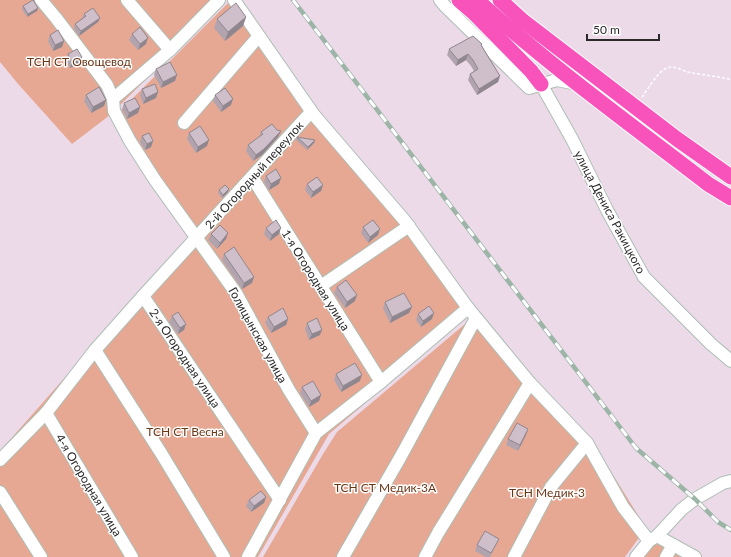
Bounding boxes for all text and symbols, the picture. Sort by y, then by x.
scale bar [587,16,659,42]
text: 50 m [593,22,620,37]
park label: ТСН СТ Овощевод [27,54,132,69]
street label: 2-й Огородный переулок [202,117,307,232]
street label: улица Дениса Ракицкого [571,148,649,276]
street label: 1-я Огородная улица [279,227,353,333]
street label: Голицынская улица [225,284,291,386]
street label: 2-я Огородная улица [146,305,224,411]
park label: ТСН СТ Весна [146,424,224,439]
street label: 4-я Огородная улица [53,431,125,539]
park label: ТСН СТ Медик-3А [334,480,437,495]
park label: ТСН Медик-3 [509,485,585,500]

